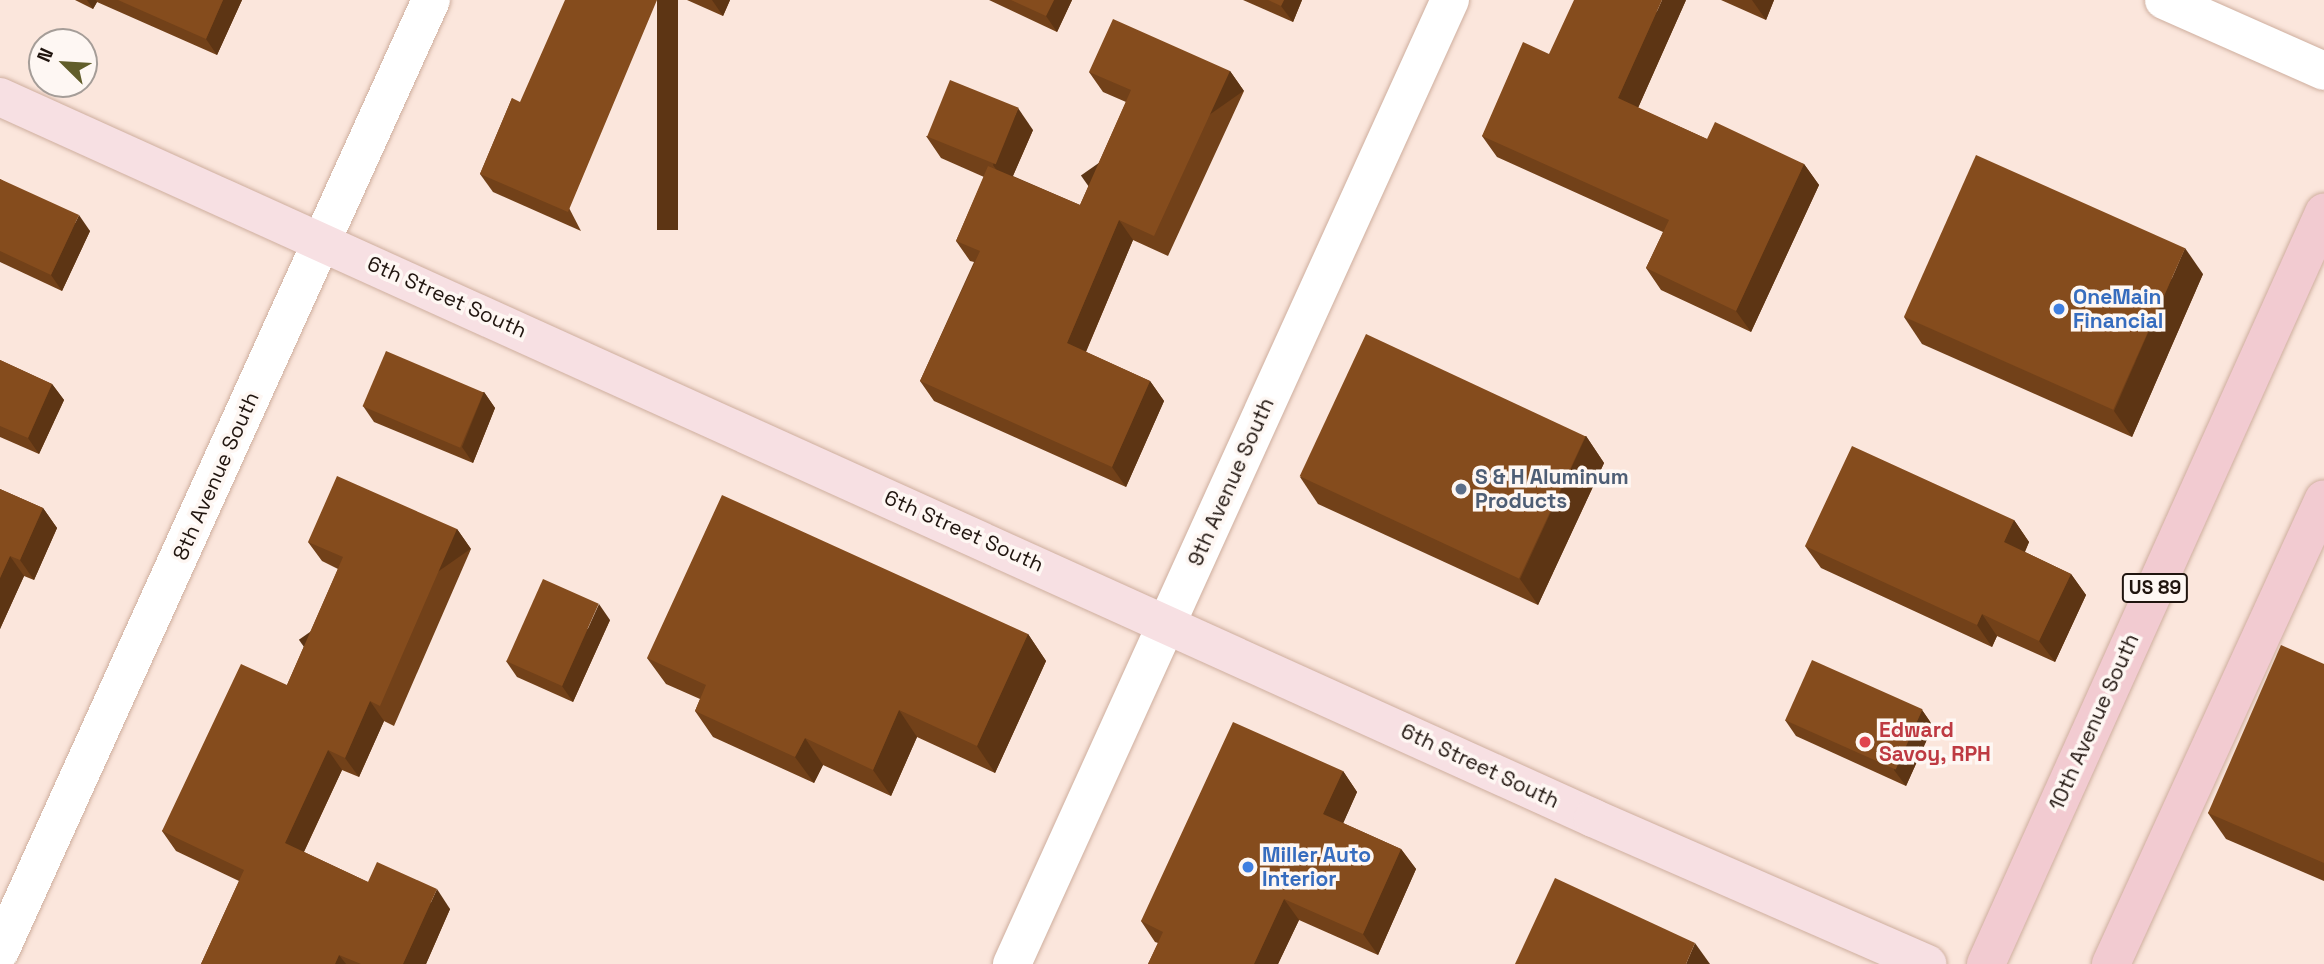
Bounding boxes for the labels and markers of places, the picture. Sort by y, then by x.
place label: OneMain Financial [2073,284,2163,334]
marker: OneMain Financial [2051,301,2067,317]
place label: S & H Aluminum Products [1475,464,1629,514]
marker: S & H Aluminum Products [1453,481,1469,497]
place label: Edward Savoy, RPH [1879,717,1992,767]
marker: Edward Savoy, RPH [1857,734,1873,750]
place label: Miller Auto Interior [1262,842,1371,892]
marker: Miller Auto Interior [1240,859,1256,875]

